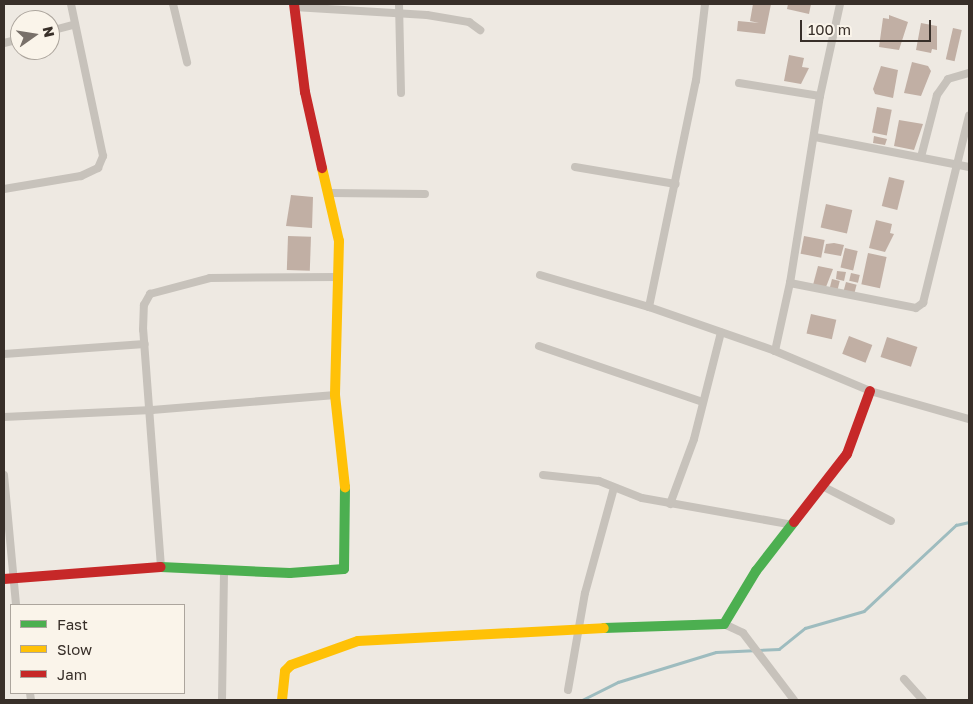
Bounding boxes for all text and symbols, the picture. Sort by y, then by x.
north arrow [10,10,60,60]
scale bar [803,10,934,42]
text: 100 m [808,20,851,38]
text: N [40,25,59,39]
legend [10,604,185,694]
text: Fast [57,615,88,633]
text: Slow [57,640,92,658]
text: Jam [57,665,87,683]

